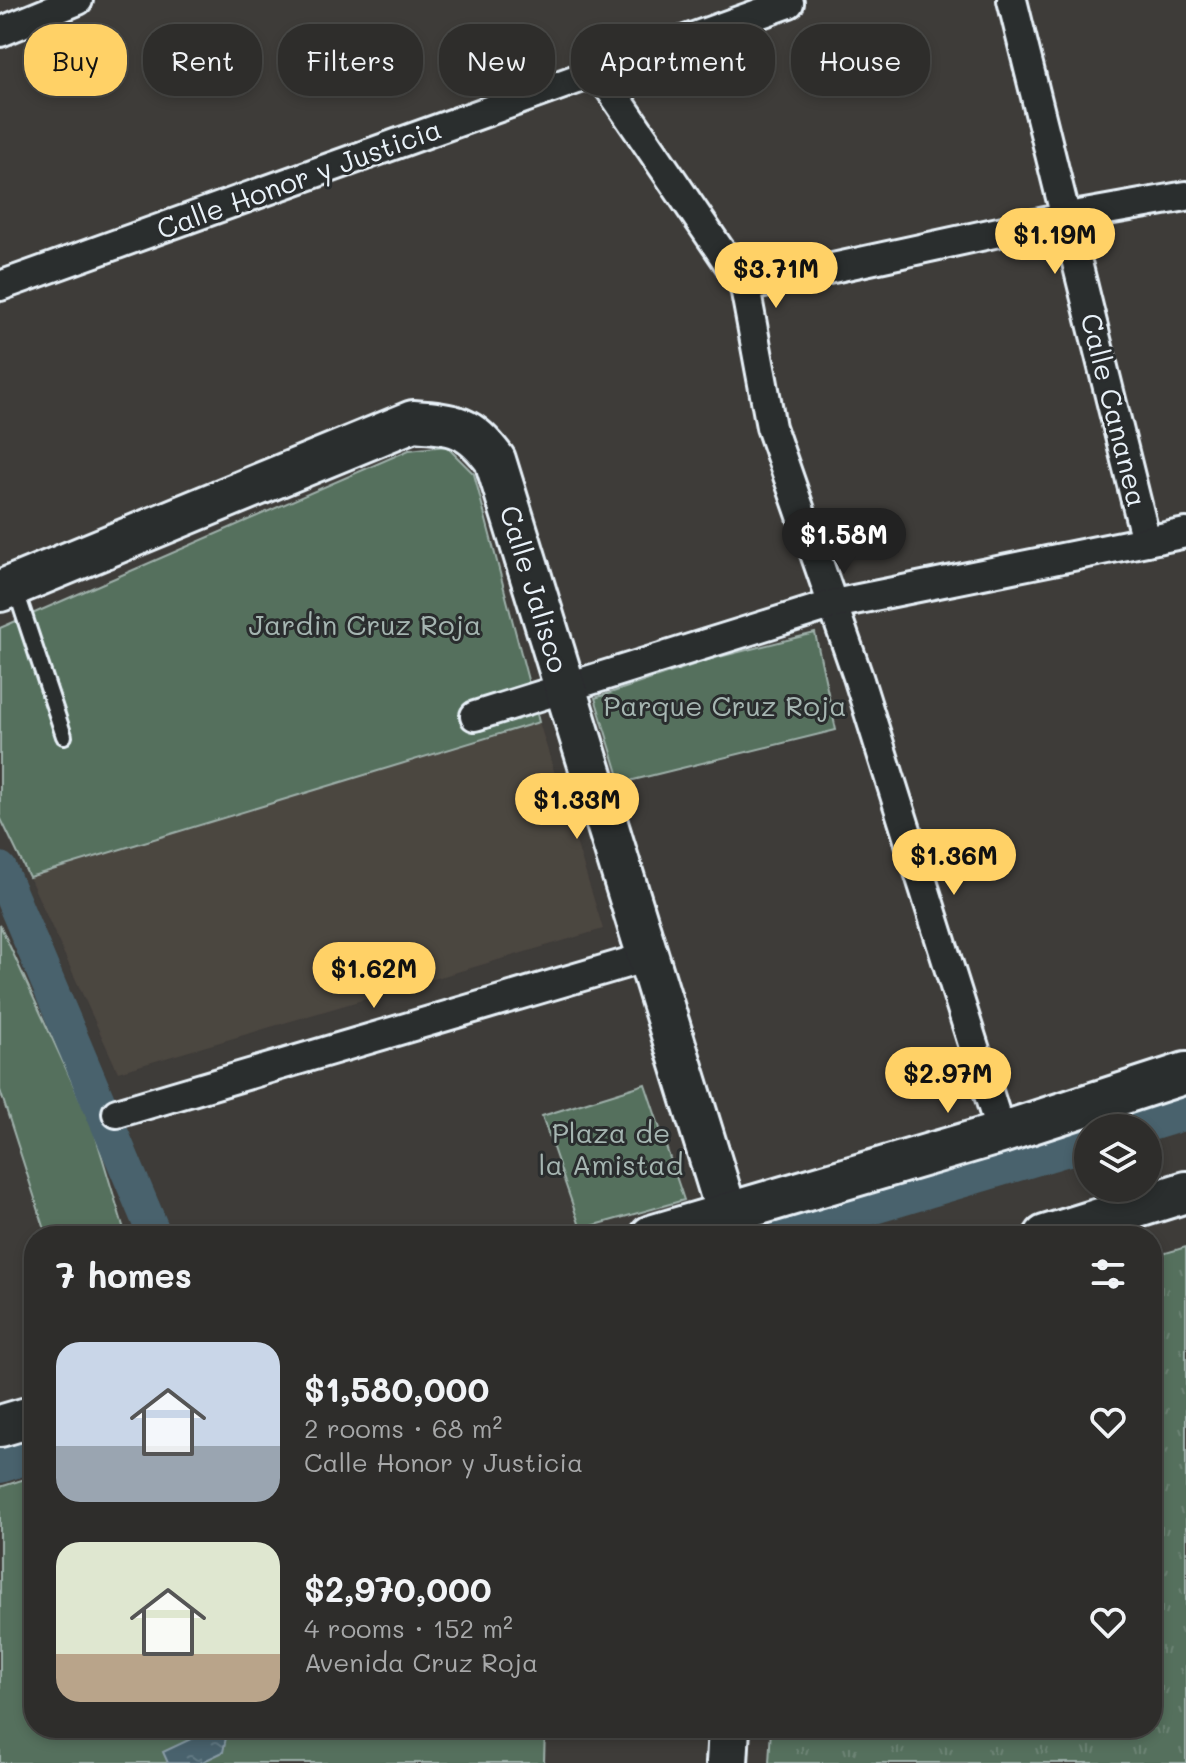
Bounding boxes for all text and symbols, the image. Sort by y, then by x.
chip: Buy [24,24,127,96]
chip: Rent [143,24,262,96]
chip: Filters [278,24,423,96]
chip: New [439,24,555,96]
chip: Apartment [571,24,775,96]
chip: House [791,24,930,96]
street label: Calle Honor y Justicia [151,110,446,246]
pin: $1.19M [990,208,1120,276]
text: $1.19M [1013,217,1097,251]
pin: $3.71M [711,242,841,310]
text: $3.71M [733,251,819,285]
street label: Calle Cananea [1073,309,1156,510]
street label: Calle Jalisco [492,501,577,677]
pin: $1.58M [779,508,909,576]
text: $1.58M [800,517,888,551]
park label: Jardin Cruz Roja [249,606,481,642]
park label: Parque Cruz Roja [603,687,847,723]
pin: $1.33M [512,773,642,841]
text: $1.33M [533,782,621,816]
pin: $1.36M [889,829,1019,897]
text: $1.36M [910,838,998,872]
pin: $1.62M [309,942,439,1010]
text: $1.62M [331,951,417,985]
pin: $2.97M [883,1047,1013,1115]
text: $2.97M [903,1056,993,1090]
park label: Plaza de la Amistad [539,1114,683,1182]
map controls [1074,1114,1162,1202]
button: layers [1074,1114,1162,1202]
text: 7 homes [56,1252,192,1297]
icon: filters [1086,1252,1130,1296]
text: $1,580,000 [304,1366,489,1411]
icon: home [120,1374,216,1470]
icon: heart [1086,1400,1130,1444]
text: 2 rooms · 68 m² [304,1411,502,1445]
text: Calle Honor y Justicia [304,1445,583,1479]
text: $2,970,000 [304,1566,492,1611]
icon: home [120,1574,216,1670]
icon: heart [1086,1600,1130,1644]
text: 4 rooms · 152 m² [304,1611,513,1645]
text: Avenida Cruz Roja [304,1645,538,1679]

